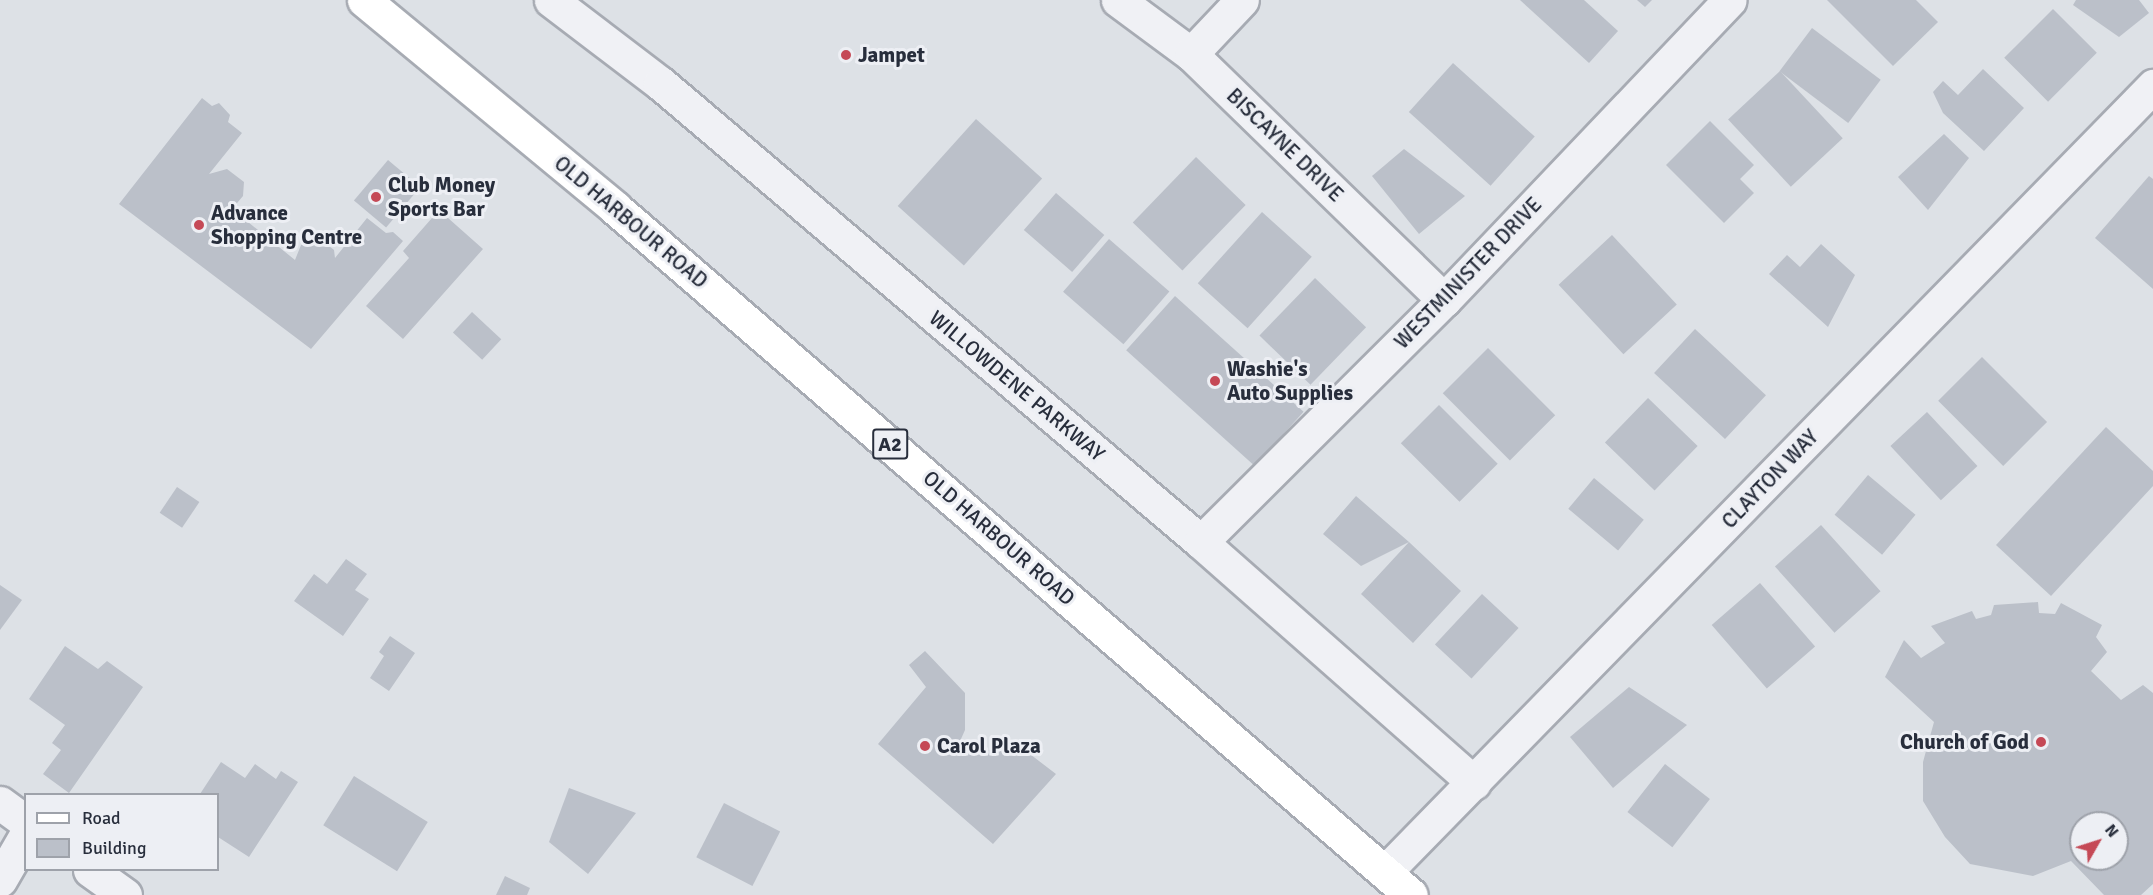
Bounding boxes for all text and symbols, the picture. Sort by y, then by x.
place label: Jampet [858,42,925,68]
marker: Jampet [839,48,853,62]
street label: BISCAYNE DRIVE [1221,83,1349,207]
street label: OLD HARBOUR ROAD [549,151,713,293]
place label: Club Money Sports Bar [388,172,495,222]
marker: Club Money Sports Bar [369,190,383,204]
street label: WESTMINISTER DRIVE [1389,192,1547,354]
place label: Advance Shopping Centre [211,200,362,250]
marker: Advance Shopping Centre [192,218,206,232]
street label: WILLOWDENE PARKWAY [924,305,1110,467]
place label: Washie's Auto Supplies [1227,356,1353,406]
marker: Washie's Auto Supplies [1208,374,1222,388]
street label: CLAYTON WAY [1717,424,1823,534]
road number: A2 [872,427,908,461]
street label: OLD HARBOUR ROAD [918,465,1080,611]
place label: Church of God [1900,729,2029,755]
place label: Carol Plaza [937,733,1041,759]
marker: Church of God [2034,735,2048,749]
marker: Carol Plaza [918,739,932,753]
legend [24,793,219,871]
text: Road [82,807,121,829]
north arrow [2069,811,2129,871]
text: N [2100,820,2123,842]
text: Building [82,837,146,859]

